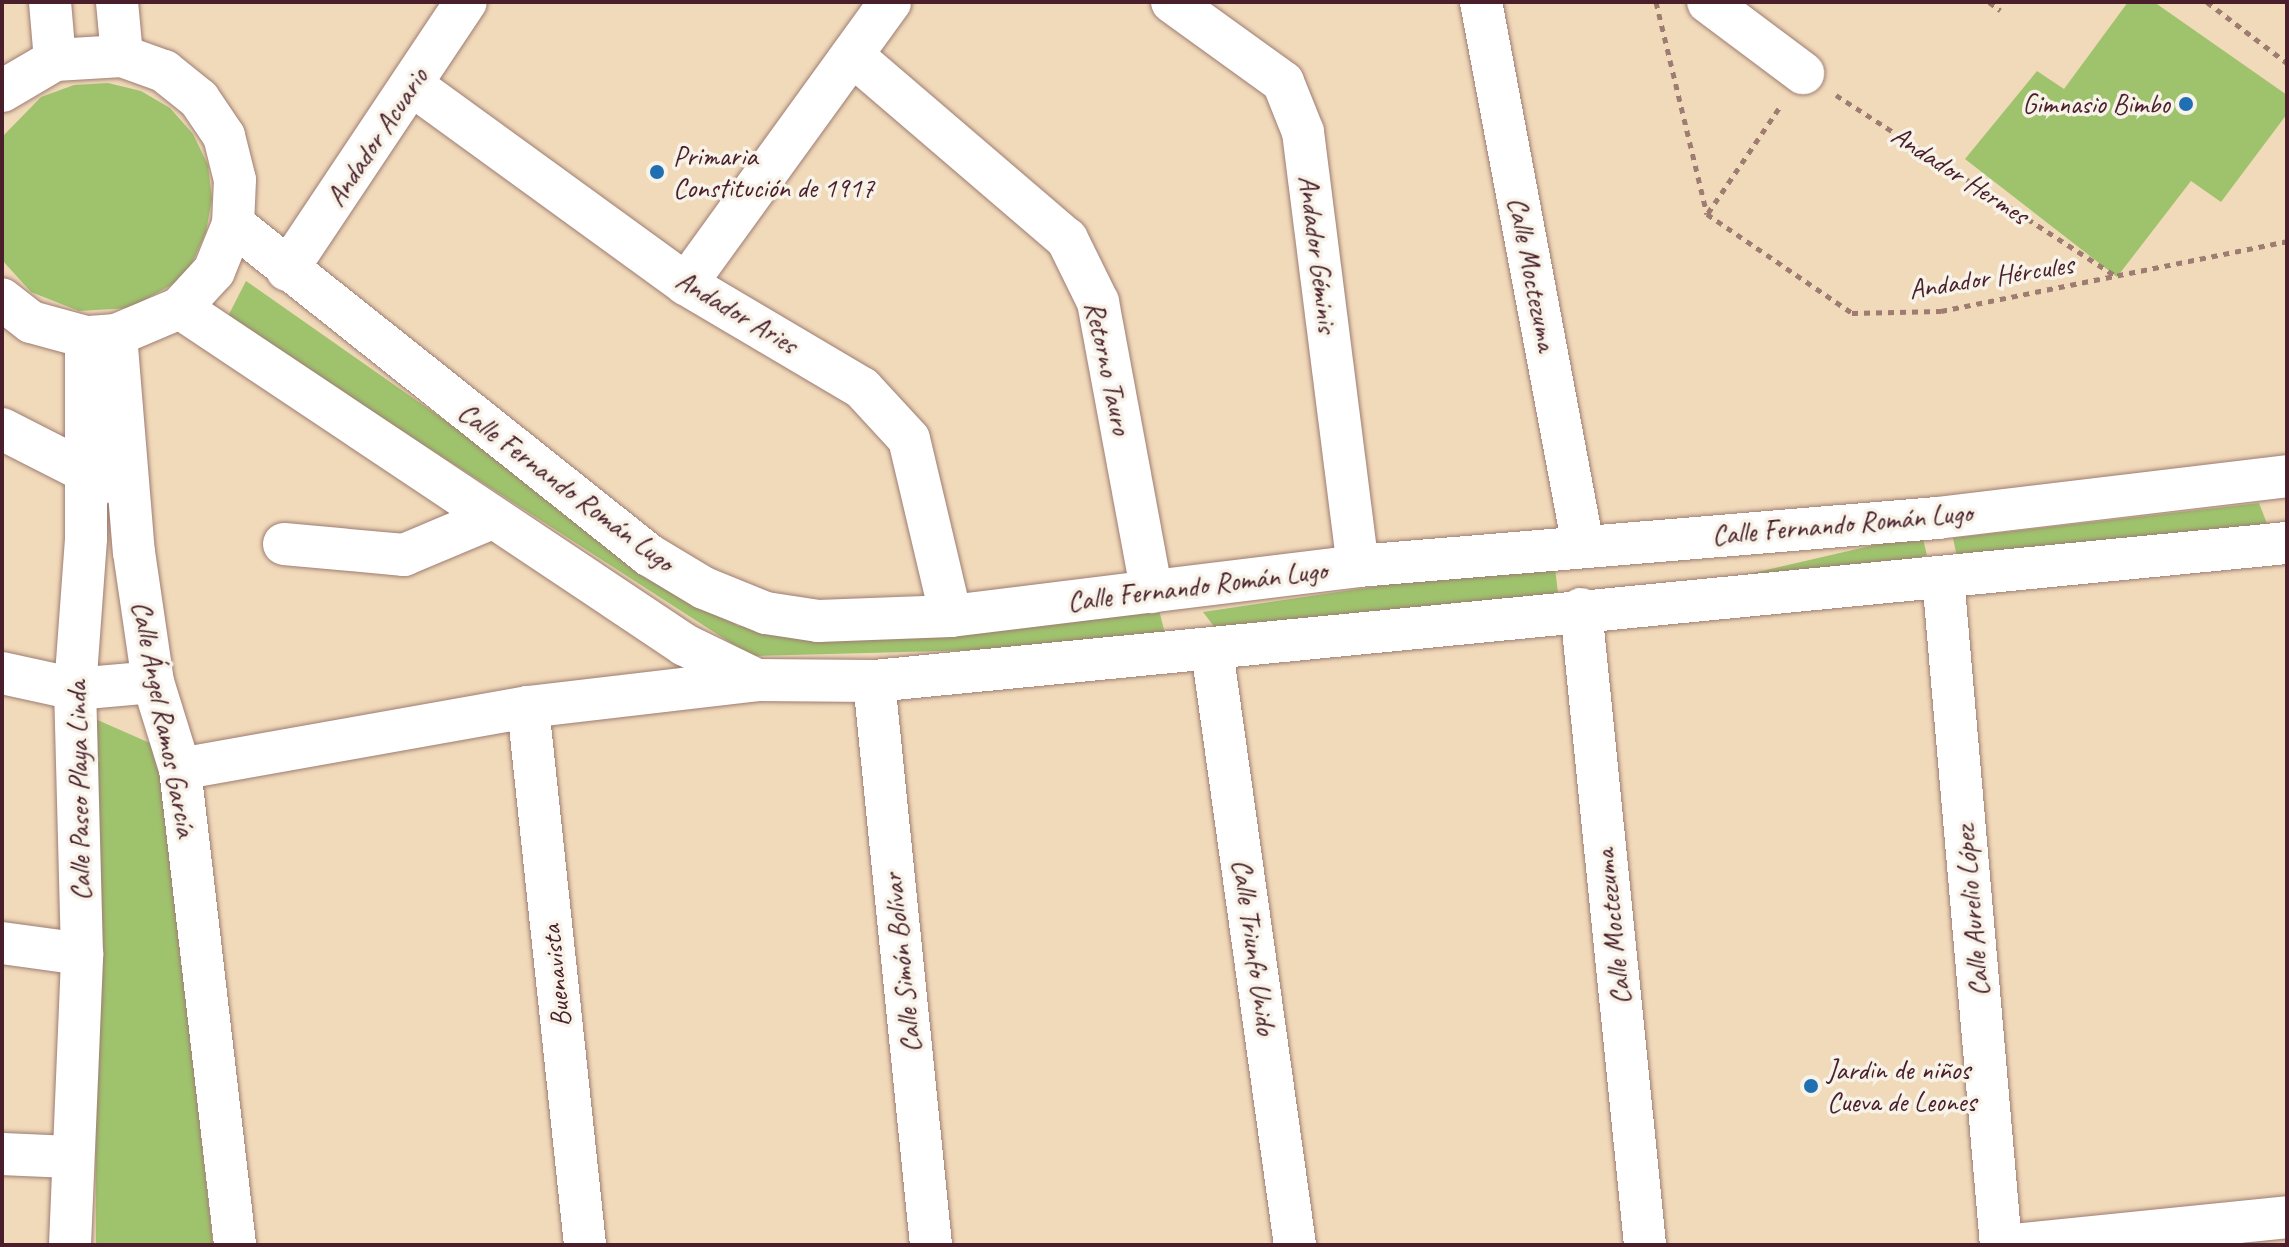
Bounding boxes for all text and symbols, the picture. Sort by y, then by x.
street label: Andador Acuario [319,62,435,212]
place label: Gimnasio Bimbo [2022,87,2170,121]
marker: Gimnasio Bimbo [2177,95,2195,113]
street label: Andador Hermes [1885,118,2035,232]
place label: Primaria Constitución de 1917 [673,139,874,205]
marker: Primaria Constitución de 1917 [648,163,666,181]
street label: Andador Géminis [1292,173,1344,335]
street label: Calle Moctezuma [1501,194,1563,354]
street label: Andador Hércules [1906,247,2076,307]
street label: Andador Aries [670,263,804,361]
street label: Retorno Tauro [1078,298,1138,438]
street label: Calle Fernando Román Lugo [452,396,680,578]
street label: Calle Fernando Román Lugo [1711,496,1973,552]
street label: Calle Fernando Román Lugo [1066,554,1328,618]
street label: Calle Ángel Ramos García [125,598,203,840]
street label: Calle Paseo Playa Linda [60,681,98,901]
street label: Calle Aurelio López [1948,824,1996,998]
street label: Calle Moctezuma [1588,848,1638,1006]
street label: Calle Triunfo Unido [1225,857,1283,1037]
street label: Calle Simón Bolívar [876,871,928,1055]
street label: Buenavista [534,923,578,1029]
place label: Jardin de niños Cueva de Leones [1827,1053,1976,1119]
marker: Jardin de niños Cueva de Leones [1802,1077,1820,1095]

